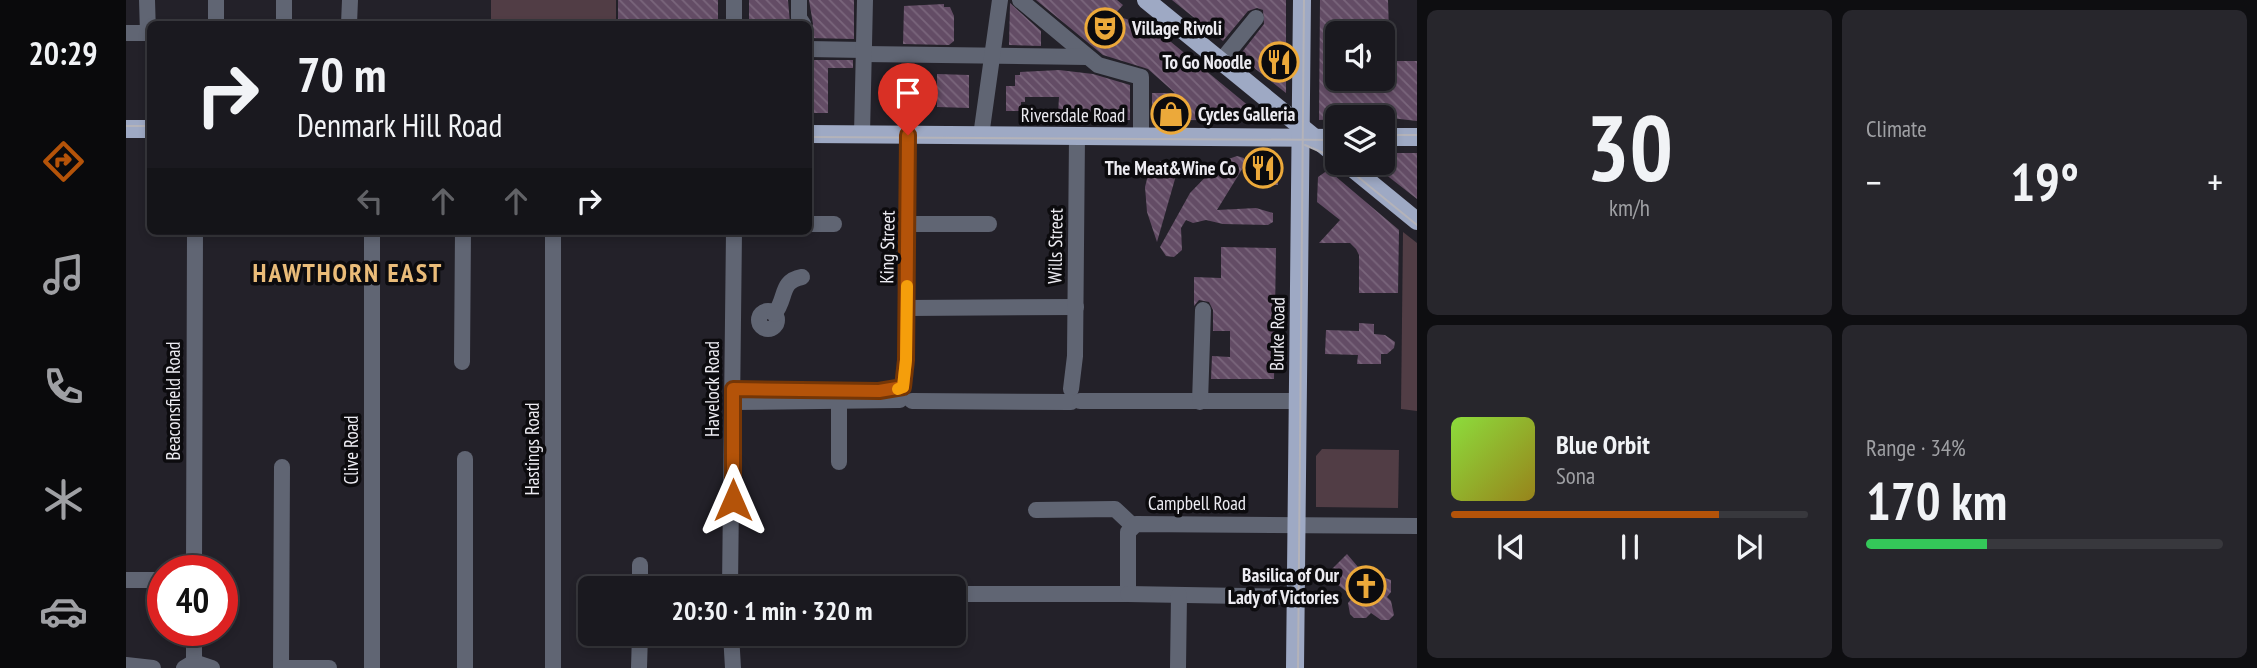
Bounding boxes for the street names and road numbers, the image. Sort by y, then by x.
street label: Riversdale Road [1021,103,1125,127]
street label: Wills Street [1042,207,1068,284]
street label: King Street [874,209,900,284]
street label: Burke Road [1264,297,1290,371]
street label: Beaconsfield Road [161,341,185,461]
street label: Havelock Road [700,341,724,437]
street label: Hastings Road [520,403,544,495]
street label: Clive Road [339,416,363,484]
street label: Campbell Road [1148,491,1246,515]

